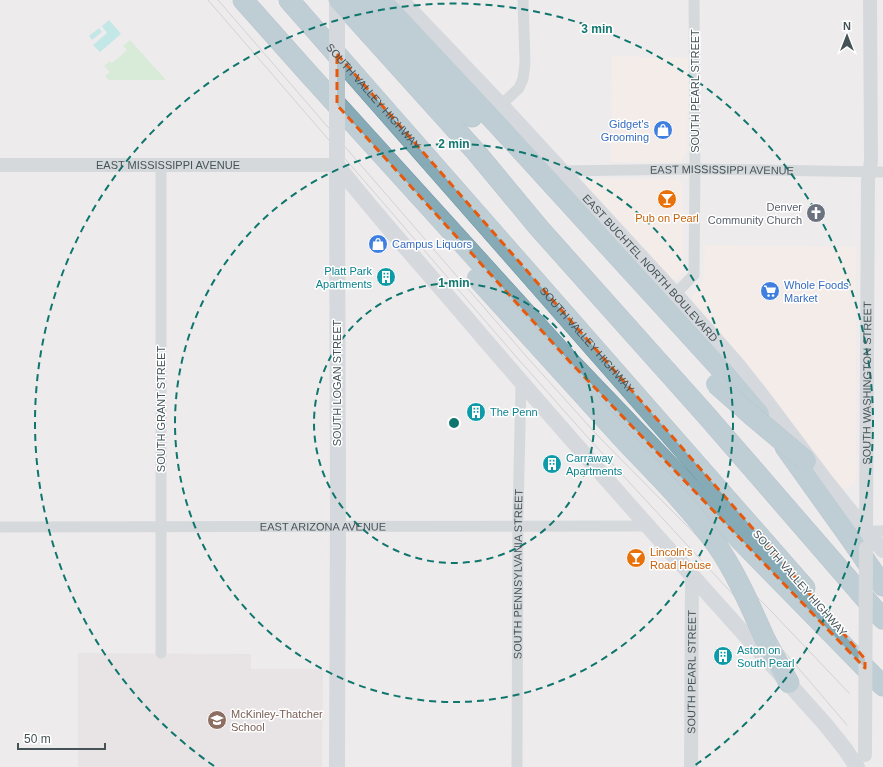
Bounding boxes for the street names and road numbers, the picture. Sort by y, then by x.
street label: SOUTH PEARL STREET [689,29,701,153]
street label: SOUTH VALLEY HIGHWAY [324,41,423,152]
street label: EAST MISSISSIPPI AVENUE [96,159,240,171]
street label: EAST MISSISSIPPI AVENUE [650,163,794,177]
street label: EAST BUCHTEL NORTH BOULEVARD [580,192,720,344]
street label: SOUTH VALLEY HIGHWAY [538,284,637,396]
street label: SOUTH WASHINGTON STREET [860,301,873,465]
street label: SOUTH LOGAN STREET [331,319,343,446]
street label: SOUTH GRANT STREET [155,346,167,472]
street label: SOUTH PENNSYLVANIA STREET [511,488,525,659]
street label: EAST ARIZONA AVENUE [260,520,386,533]
street label: SOUTH VALLEY HIGHWAY [751,528,850,639]
street label: SOUTH PEARL STREET [685,610,698,734]

